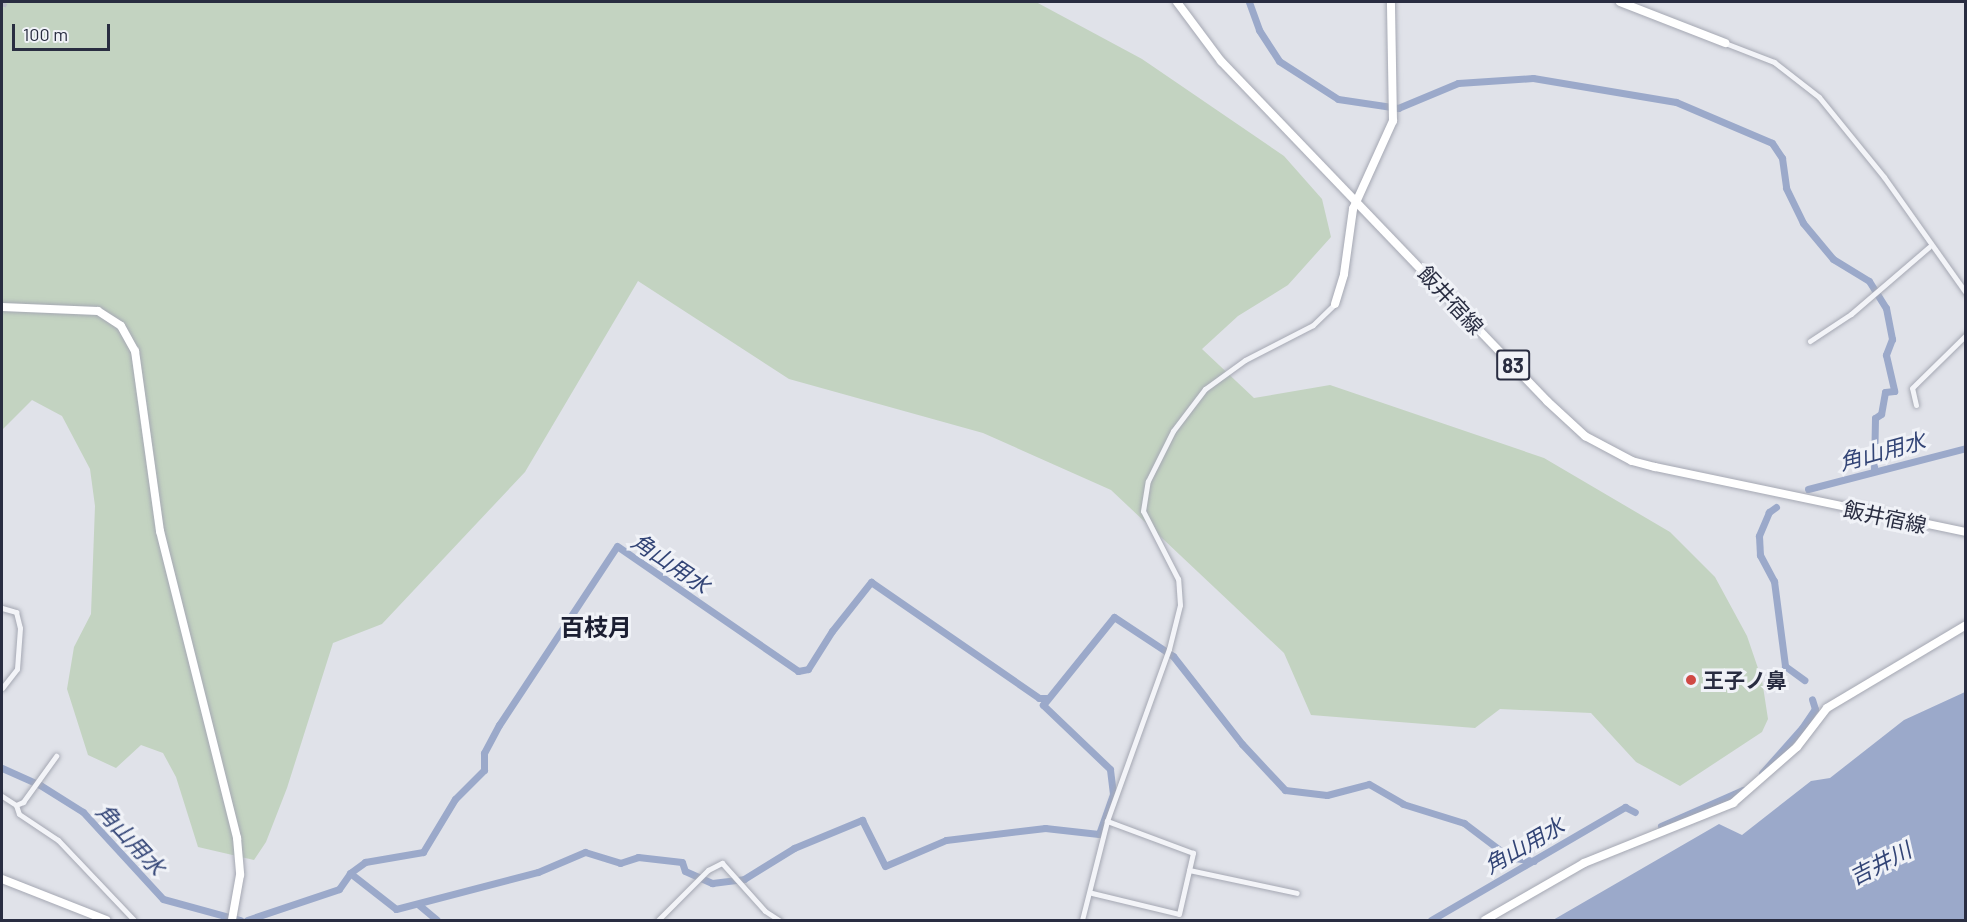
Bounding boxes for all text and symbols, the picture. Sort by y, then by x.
scale bar [15,12,112,50]
text: 100 m [23,23,68,45]
street label: 飯井宿線 [1413,261,1489,339]
road number: 83 [1495,348,1531,382]
water label: 角山用水 [1836,427,1928,475]
street label: 飯井宿線 [1841,496,1929,538]
water label: 角山用水 [627,527,715,599]
district label: 百枝月 [560,613,632,641]
place label: 王子ノ鼻 [1703,667,1787,693]
marker: 王子ノ鼻 [1684,673,1698,687]
water label: 角山用水 [91,798,171,880]
water label: 角山用水 [1479,812,1569,878]
water label: 吉井川 [1845,836,1915,890]

